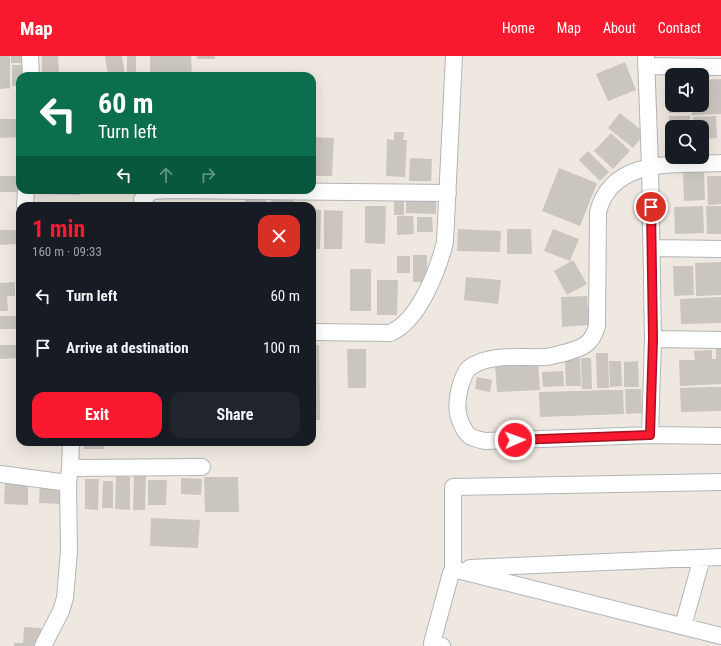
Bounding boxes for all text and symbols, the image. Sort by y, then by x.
text: Map [20,17,53,40]
text: Home [502,20,535,36]
text: Map [557,20,581,36]
text: About [603,20,636,36]
text: Contact [658,20,701,36]
map controls [665,68,709,164]
button: sound [665,68,709,112]
text: 60 m [98,87,154,120]
icon: left [32,88,84,140]
button: search [665,120,709,164]
text: Turn left [98,121,157,142]
icon: left [113,164,135,186]
icon: ahead [155,164,177,186]
icon: right [197,164,219,186]
pin [634,190,668,224]
icon: arrive [640,196,662,218]
text: 1 min [32,215,85,243]
button: close [258,215,300,257]
text: 160 m · 09:33 [32,244,102,259]
icon: left [32,285,54,307]
text: Turn left [66,287,117,305]
text: 60 m [270,287,300,305]
icon: arrive [32,337,54,359]
text: Arrive at destination [66,339,189,357]
text: 100 m [263,339,300,357]
button: Exit [32,392,162,438]
button: Share [170,392,300,438]
position arrow [494,419,536,461]

